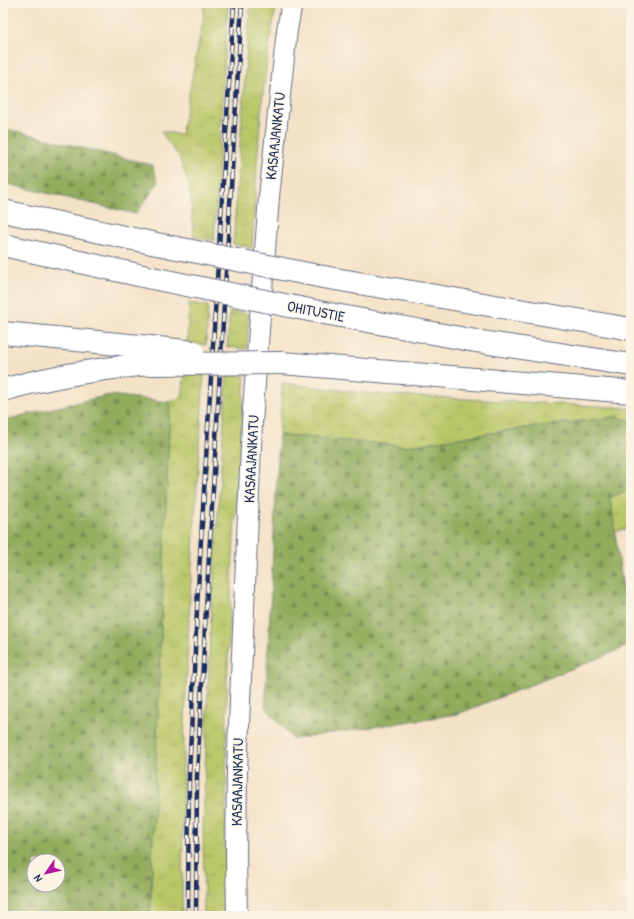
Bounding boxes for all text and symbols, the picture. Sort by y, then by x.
street label: KASAAJANKATU [260,91,290,181]
street label: OHITUSTIE [285,295,347,327]
street label: KASAAJANKATU [238,415,264,503]
street label: KASAAJANKATU [226,738,248,826]
north arrow [26,853,66,893]
text: N [30,872,45,885]

